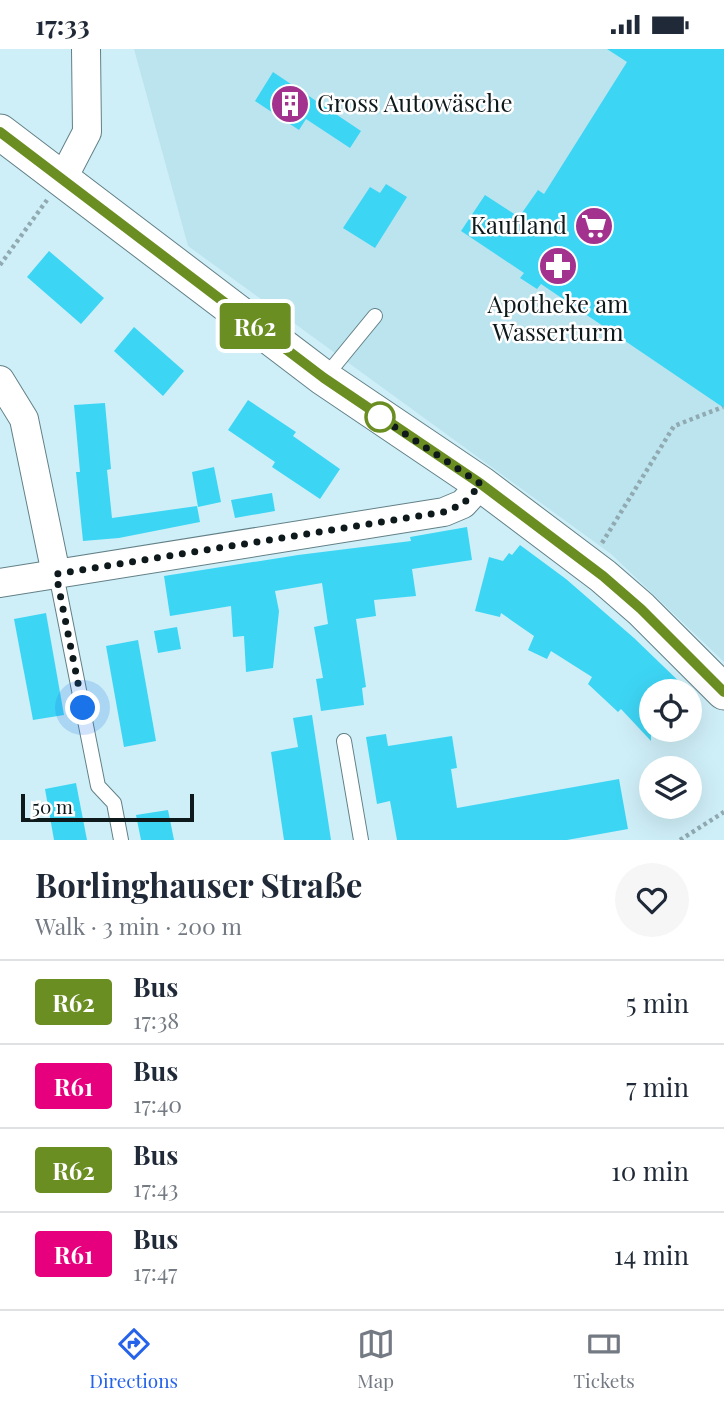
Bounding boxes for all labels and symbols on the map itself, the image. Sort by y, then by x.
building icon: Gross Autowäsche [269,83,311,125]
place label: Gross Autowäsche [317,86,513,118]
supermarket icon: Kaufland [573,205,615,247]
place label: Kaufland [470,208,567,240]
pharmacy icon: Apotheke am Wasserturm [537,245,579,287]
place label: Apotheke am Wasserturm [487,287,628,347]
line badge: R62 [215,303,295,349]
unlabelled marker [365,402,395,432]
your location [65,690,100,725]
scale bar [21,791,194,823]

